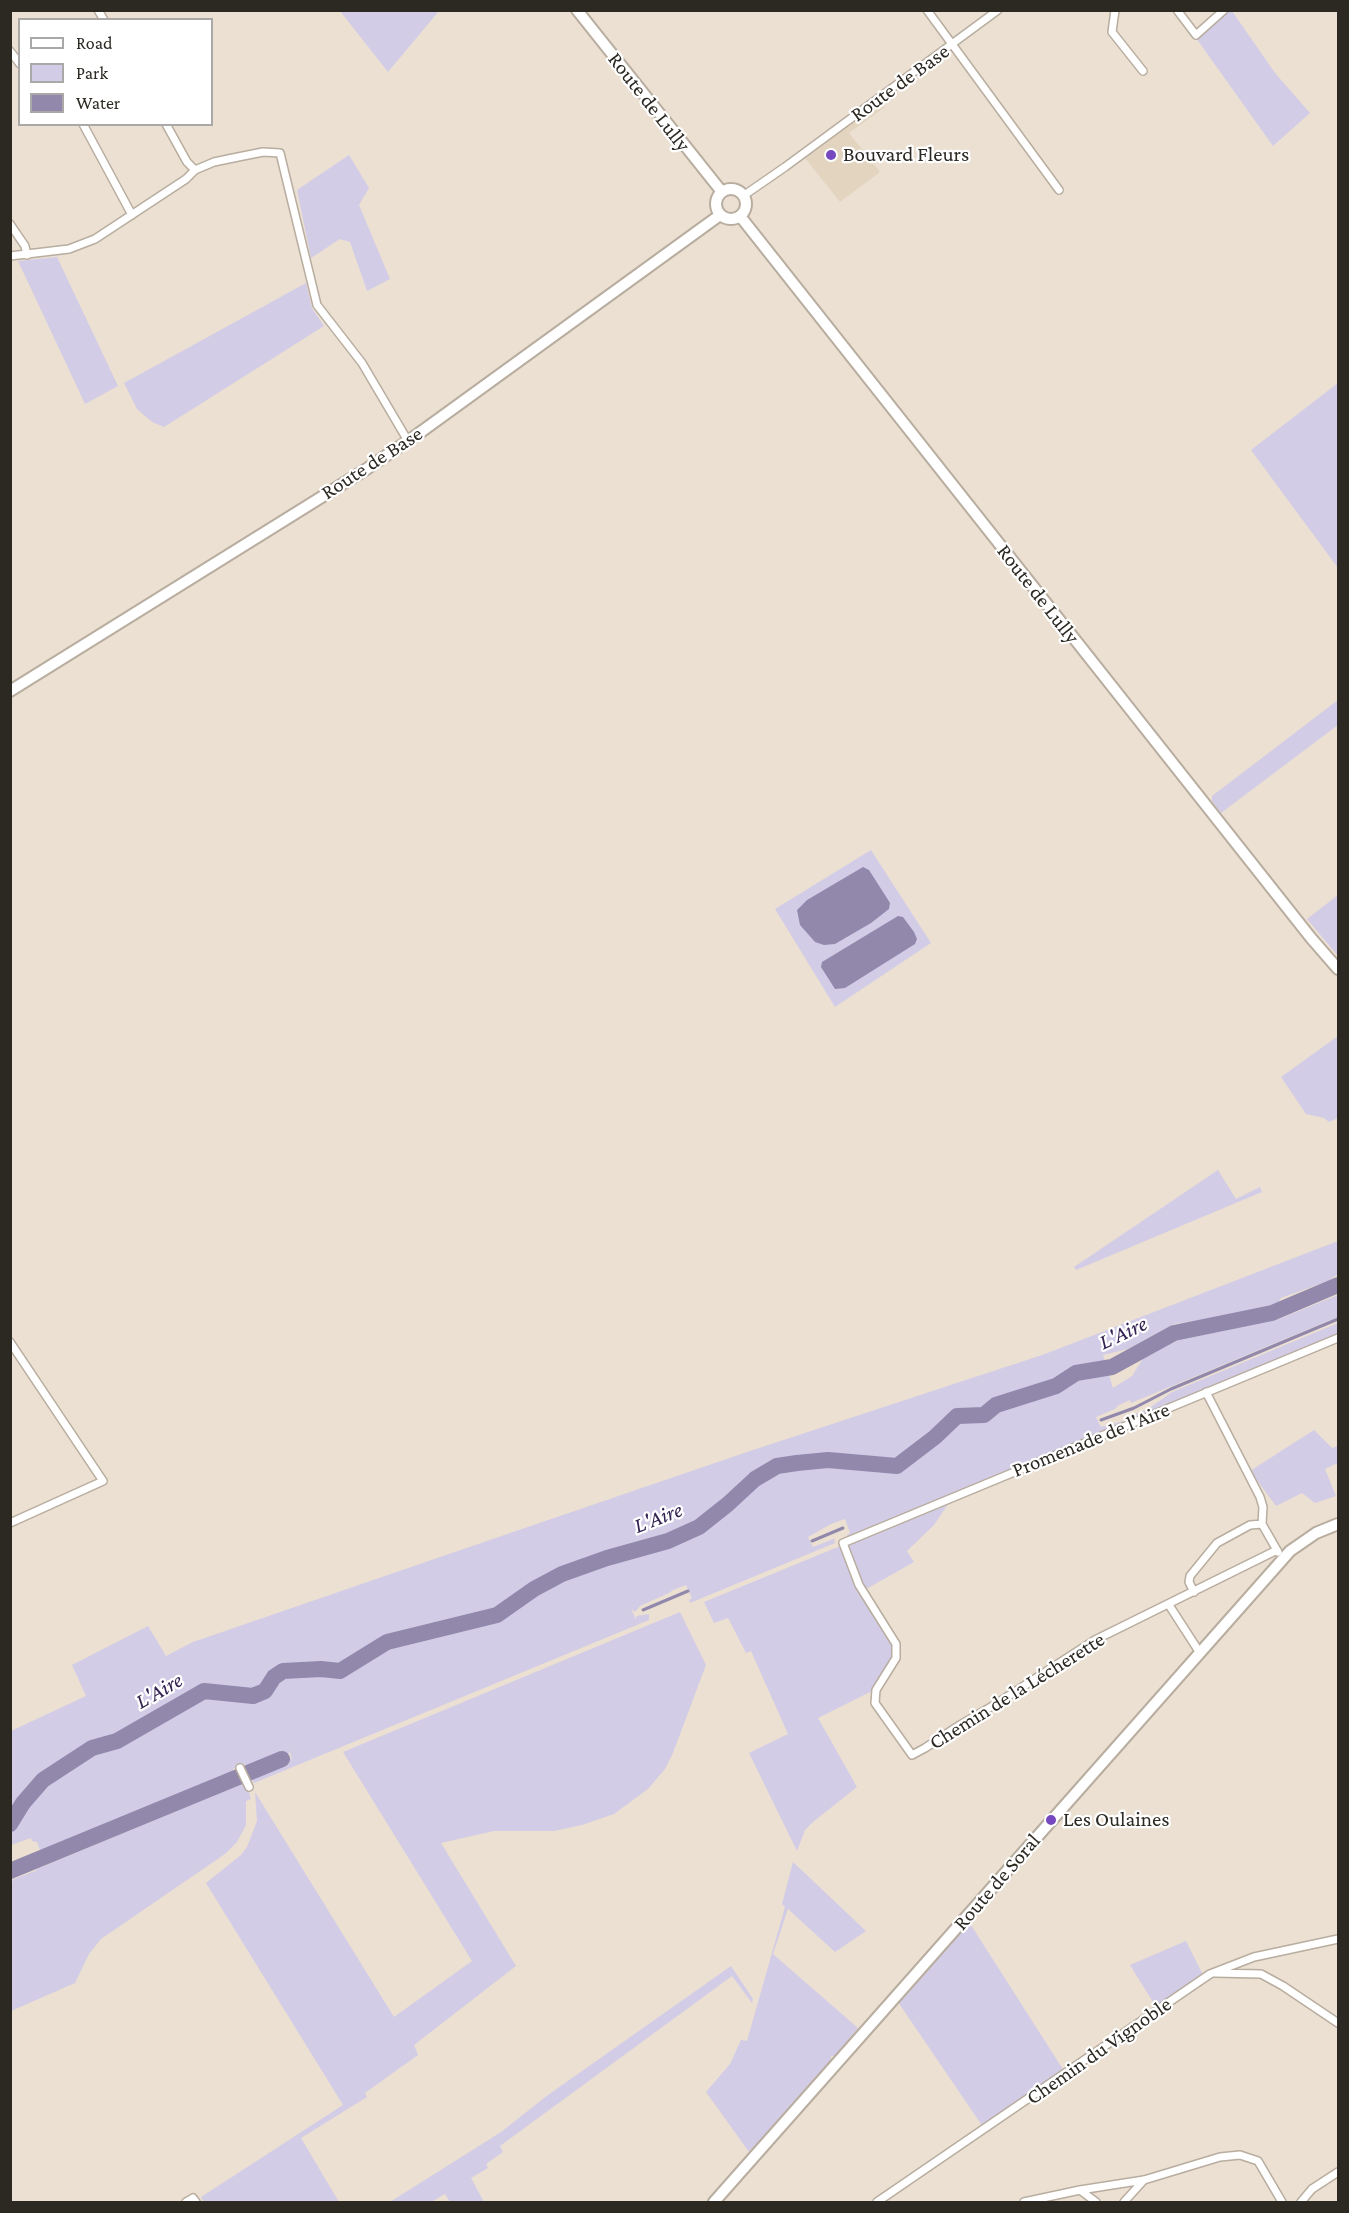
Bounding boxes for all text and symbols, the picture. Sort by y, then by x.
legend [18,18,213,126]
text: Road [76,33,113,53]
street label: Route de Base [846,39,954,127]
street label: Route de Lully [602,47,696,157]
text: Park [76,63,108,83]
text: Water [76,93,120,113]
place label: Bouvard Fleurs [843,142,969,168]
marker: Bouvard Fleurs [824,148,838,162]
street label: Route de Base [317,421,427,505]
street label: Route de Lully [991,539,1085,649]
water label: L'Aire [1095,1311,1151,1355]
street label: Promenade de l'Aire [1009,1397,1173,1483]
water label: L'Aire [630,1497,686,1539]
street label: Chemin de la Lécherette [925,1627,1109,1755]
water label: L'Aire [131,1667,187,1715]
place label: Les Oulaines [1063,1807,1170,1833]
marker: Les Oulaines [1044,1813,1058,1827]
street label: Route de Soral [948,1829,1046,1935]
street label: Chemin du Vignoble [1022,1992,1176,2110]

